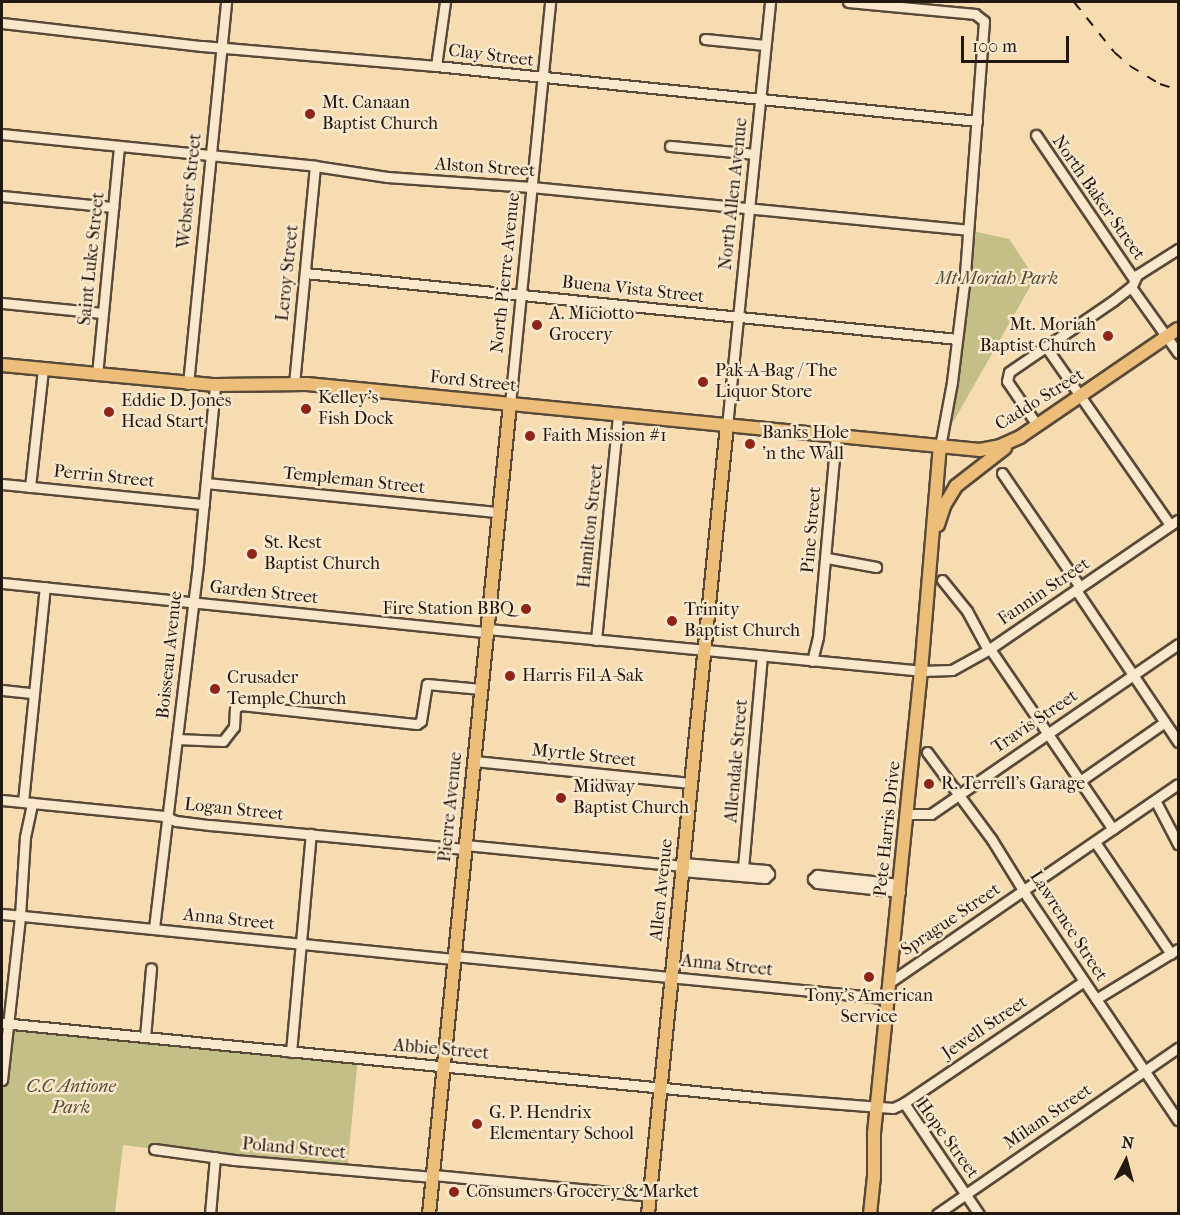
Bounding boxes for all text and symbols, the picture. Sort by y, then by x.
scale bar [964,24,1072,62]
text: 100 m [972,36,1017,57]
street label: Clay Street [447,40,535,72]
place label: Mt. Canaan Baptist Church [322,93,438,136]
marker: Mt. Canaan Baptist Church [303,107,317,121]
street label: North Allen Avenue [715,117,753,271]
street label: North Baker Street [1047,131,1149,265]
street label: Webster Street [173,132,207,250]
street label: Alston Street [434,154,536,182]
street label: Saint Luke Street [74,191,110,327]
street label: North Pierre Avenue [487,192,525,354]
street label: Leroy Street [272,224,304,322]
park label: Mt Moriah Park [936,268,1058,290]
street label: Buena Vista Street [561,272,705,308]
place label: A. Miciotto Grocery [549,304,634,346]
place label: Mt. Moriah Baptist Church [980,315,1096,358]
marker: A. Miciotto Grocery [530,318,544,332]
marker: Mt. Moriah Baptist Church [1101,329,1115,343]
place label: Pak-A-Bag / The Liquor Store [715,361,837,404]
street label: Caddo Street [992,364,1088,436]
street label: Ford Street [429,367,517,397]
marker: Pak-A-Bag / The Liquor Store [696,375,710,389]
place label: Kelley's Fish Dock [318,388,394,430]
place label: Eddie D. Jones Head Start [121,391,231,434]
marker: Kelley's Fish Dock [299,402,313,416]
marker: Eddie D. Jones Head Start [102,405,116,419]
place label: Banks Hole 'n the Wall [762,423,849,466]
place label: Faith Mission #1 [542,425,667,447]
marker: Faith Mission #1 [523,429,537,443]
marker: Banks Hole 'n the Wall [743,437,757,451]
street label: Perrin Street [52,461,156,493]
street label: Templeman Street [282,463,426,499]
street label: Hamilton Street [574,463,608,589]
street label: Pine Street [797,486,827,574]
place label: St. Rest Baptist Church [264,533,380,576]
marker: St. Rest Baptist Church [245,547,259,561]
street label: Fannin Street [994,553,1094,631]
street label: Garden Street [209,577,319,609]
street label: Boisseau Avenue [153,590,187,720]
place label: Fire Station BBQ [383,598,514,620]
place label: Trinity Baptist Church [684,600,800,642]
marker: Fire Station BBQ [519,602,533,616]
marker: Trinity Baptist Church [665,614,679,628]
place label: Harris Fil-A-Sak [522,665,644,687]
place label: Crusader Temple Church [227,668,346,710]
marker: Harris Fil-A-Sak [503,669,517,683]
marker: Crusader Temple Church [208,682,222,696]
street label: Travis Street [988,685,1082,759]
street label: Allendale Street [721,698,753,824]
street label: Myrtle Street [531,740,637,772]
street label: Pierre Avenue [434,751,468,863]
street label: Pete Harris Drive [870,760,906,898]
place label: R. Terrell's Garage [941,773,1085,795]
place label: Midway Baptist Church [573,777,689,820]
marker: R. Terrell's Garage [922,777,936,791]
marker: Midway Baptist Church [554,791,568,805]
street label: Logan Street [183,794,285,826]
street label: Allen Avenue [646,838,678,942]
street label: Lawrence Street [1024,867,1112,985]
street label: Sprague Street [897,879,1005,961]
street label: Anna Street [182,904,276,936]
street label: Anna Street [680,950,774,982]
marker: Tony's American Service [862,970,876,984]
place label: Tony's American Service [805,986,933,1028]
street label: Jewell Street [938,992,1032,1064]
street label: Abbie Street [392,1035,490,1065]
park label: C.C Antione Park [26,1077,116,1120]
street label: Milam Street [1000,1080,1096,1154]
street label: Hope Street [911,1095,983,1183]
place label: G. P. Hendrix Elementary School [489,1103,634,1146]
marker: G. P. Hendrix Elementary School [470,1117,484,1131]
north arrow [1096,1131,1156,1191]
text: N [1121,1133,1135,1153]
street label: Poland Street [241,1134,347,1164]
place label: Consumers Grocery & Market [466,1181,699,1203]
marker: Consumers Grocery & Market [447,1185,461,1199]

